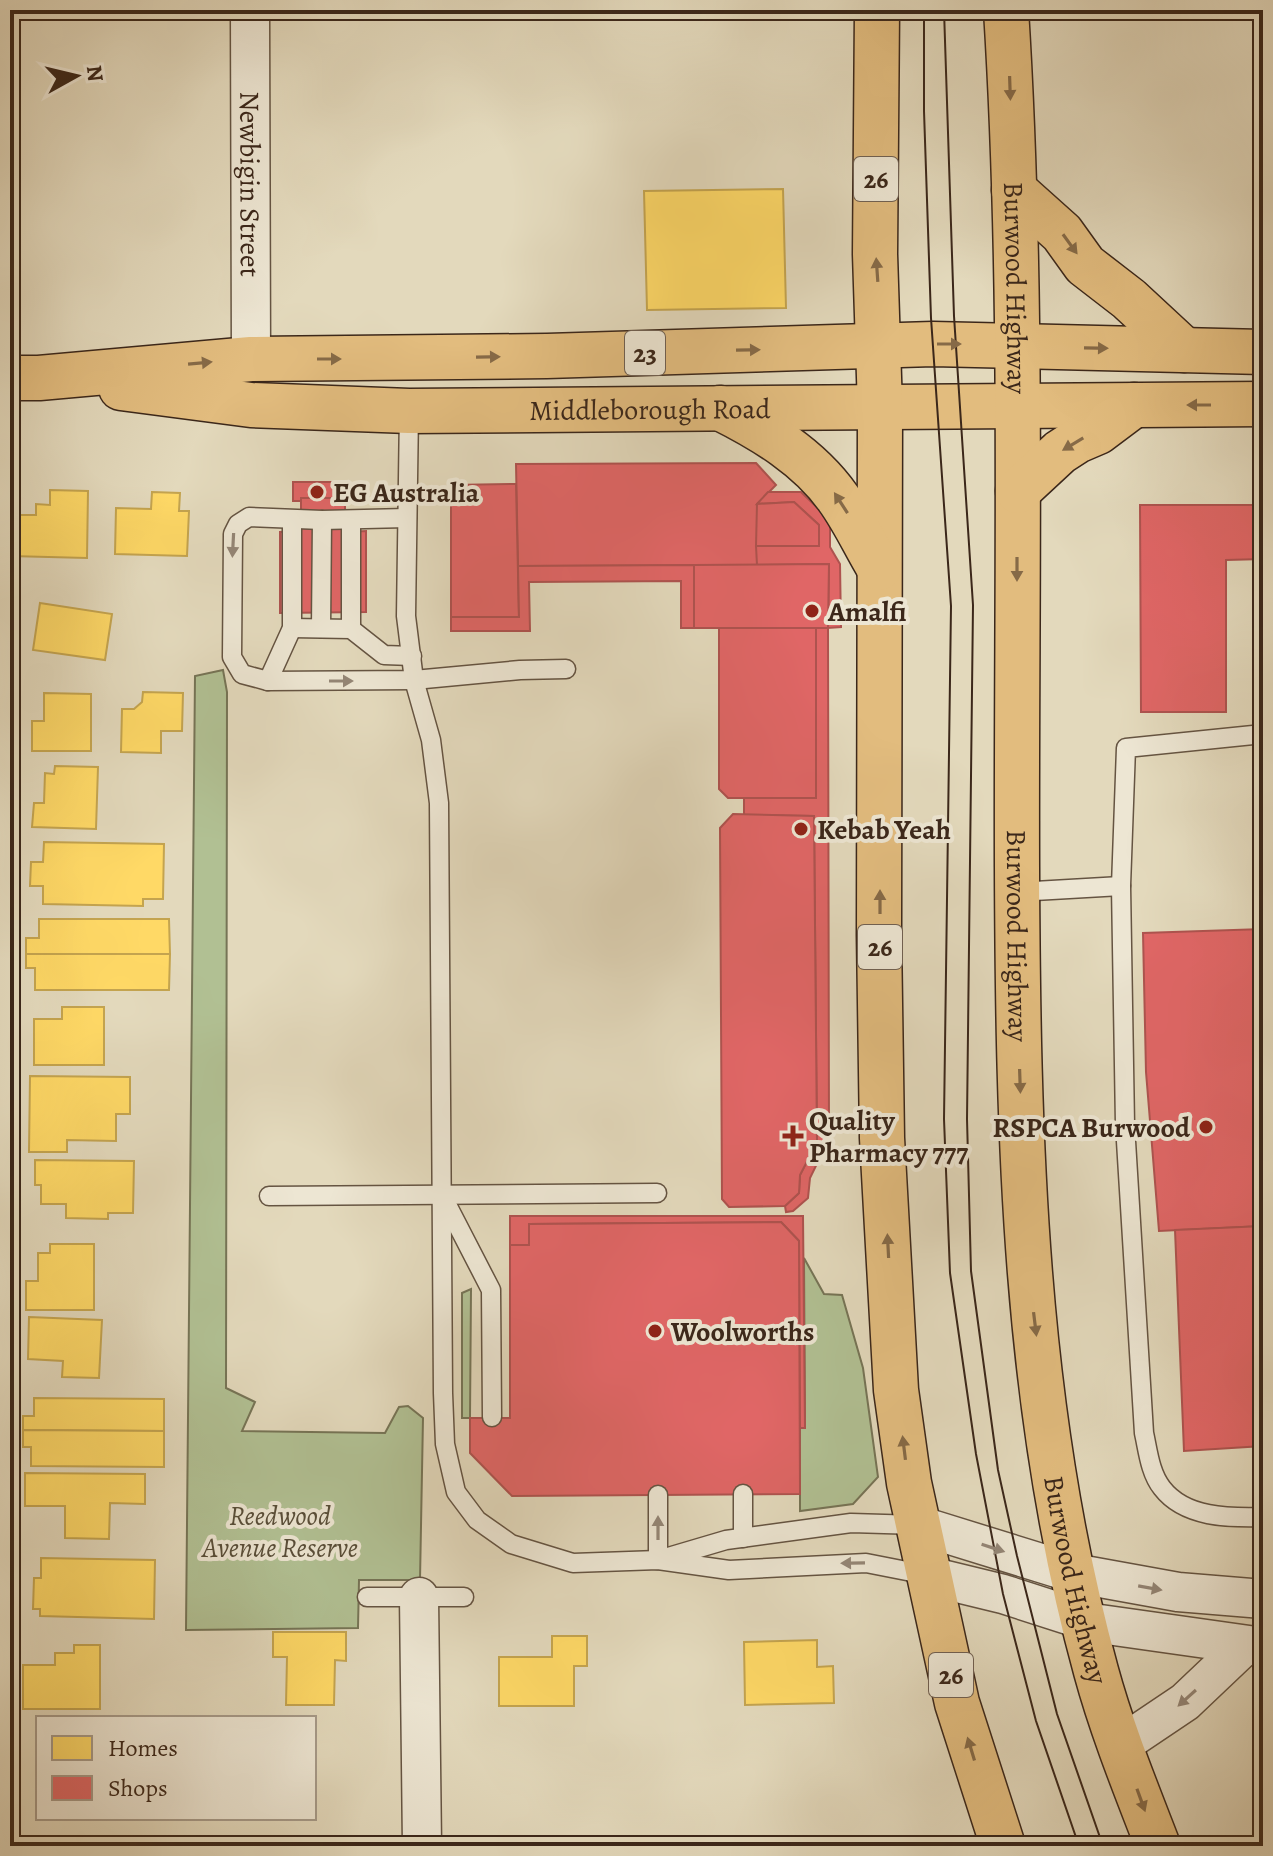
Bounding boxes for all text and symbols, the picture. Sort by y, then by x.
north arrow [36,36,116,116]
text: N [79,63,111,83]
one-way arrow [1004,76,1017,101]
street label: Newbigin Street [230,91,269,277]
road number: 26 [854,157,898,201]
street label: Burwood Highway [994,181,1036,395]
one-way arrow [1061,234,1077,255]
one-way arrow [870,257,883,282]
road number: 23 [625,331,665,375]
one-way arrow [937,338,962,350]
one-way arrow [1084,341,1109,354]
one-way arrow [736,344,761,357]
one-way arrow [476,350,501,363]
one-way arrow [317,353,342,365]
one-way arrow [188,357,213,370]
street label: Middleborough Road [529,390,772,430]
one-way arrow [1186,399,1211,411]
one-way arrow [1062,437,1084,451]
place label: EG Australia [333,474,480,512]
marker: EG Australia [308,483,326,501]
one-way arrow [834,492,848,514]
one-way arrow [227,533,240,558]
one-way arrow [1011,557,1023,582]
place label: Amalfi [827,593,907,631]
marker: Amalfi [803,602,821,620]
one-way arrow [329,675,354,687]
place label: Kebab Yeah [817,811,951,849]
marker: Kebab Yeah [792,820,810,838]
street label: Burwood Highway [997,830,1037,1043]
one-way arrow [873,889,886,914]
road number: 26 [858,925,902,969]
one-way arrow [1014,1069,1027,1094]
place label: Quality Pharmacy 777 [809,1102,968,1172]
place label: RSPCA Burwood [992,1109,1191,1147]
marker: RSPCA Burwood [1197,1118,1215,1136]
marker: Quality Pharmacy 777 [784,1127,802,1145]
one-way arrow [881,1233,894,1258]
one-way arrow [1029,1312,1042,1337]
place label: Woolworths [670,1313,814,1351]
marker: Woolworths [646,1322,664,1340]
one-way arrow [897,1436,910,1461]
street label: Burwood Highway [1034,1473,1117,1689]
park label: Reedwood Avenue Reserve [200,1497,358,1567]
one-way arrow [652,1515,664,1540]
one-way arrow [981,1542,1005,1555]
one-way arrow [840,1557,865,1569]
one-way arrow [1137,1582,1162,1595]
road number: 26 [929,1653,973,1697]
one-way arrow [1178,1689,1197,1707]
legend [36,1716,316,1820]
text: Homes [108,1732,178,1764]
one-way arrow [964,1737,977,1761]
text: Shops [108,1772,168,1804]
one-way arrow [1135,1788,1148,1812]

